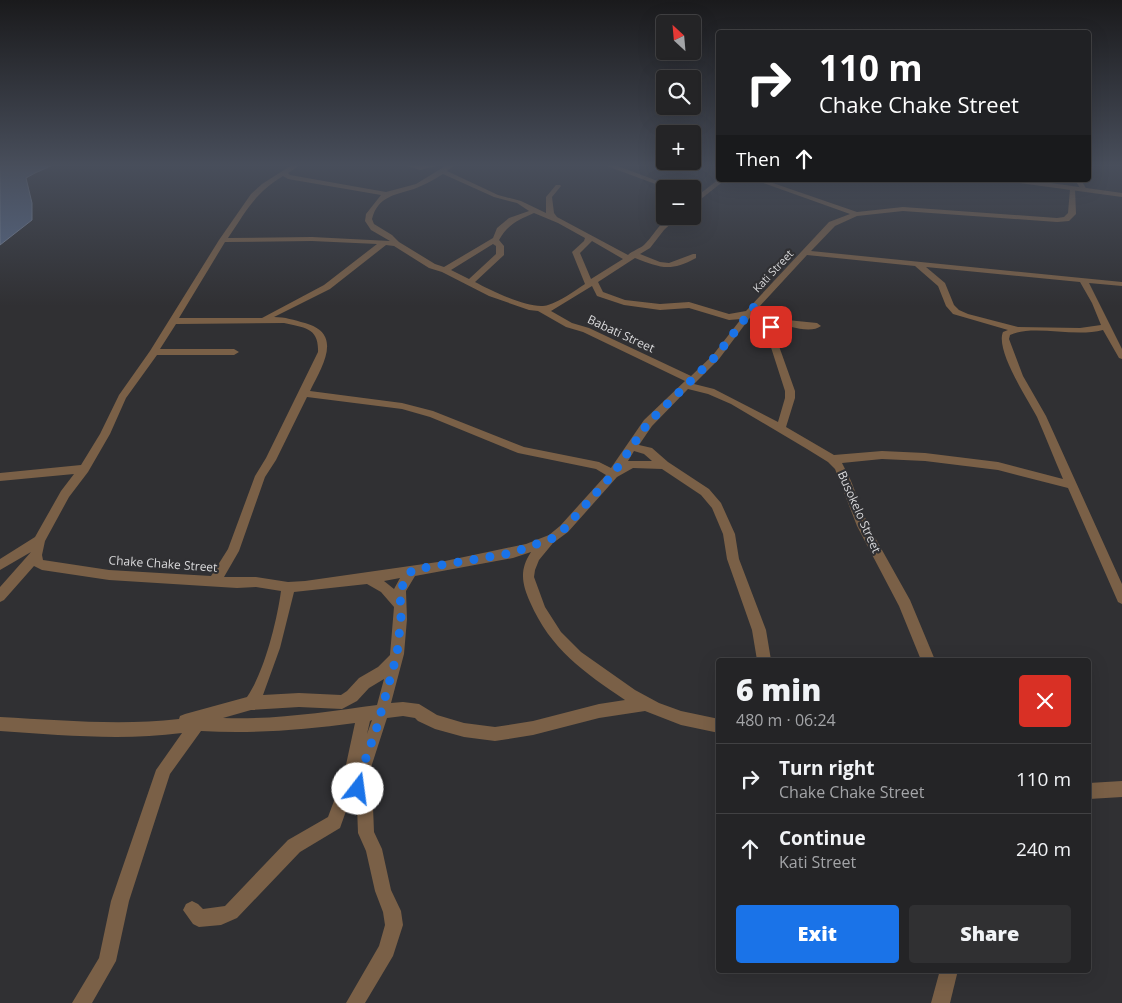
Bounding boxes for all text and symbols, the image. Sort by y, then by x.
north arrow [656,15,701,60]
map controls [656,15,701,225]
text: 110 m [819,44,923,91]
icon: right [736,50,801,115]
button: search [656,70,701,115]
text: Chake Chake Street [819,89,1019,119]
button: + [656,125,701,170]
icon: ahead [790,145,818,173]
text: Then [736,146,780,172]
button: − [656,180,701,225]
street label: Kati Street [749,246,796,295]
pin [750,306,792,348]
street label: Babati Street [585,311,658,357]
icon: arrive [757,313,785,341]
street label: Busokelo Street [834,468,885,555]
street label: Chake Chake Street [108,551,218,576]
text: 6 min [736,669,821,710]
button: close [1019,675,1071,727]
text: 480 m · 06:24 [736,709,836,731]
text: Turn right [779,755,874,781]
position arrow [331,762,383,814]
icon: right [736,765,764,793]
text: 110 m [1016,766,1071,792]
text: Chake Chake Street [779,781,924,803]
text: Continue [779,825,866,851]
icon: ahead [736,835,764,863]
text: 240 m [1016,836,1071,862]
text: Kati Street [779,851,856,873]
button: Exit [736,905,899,963]
button: Share [909,905,1071,963]

